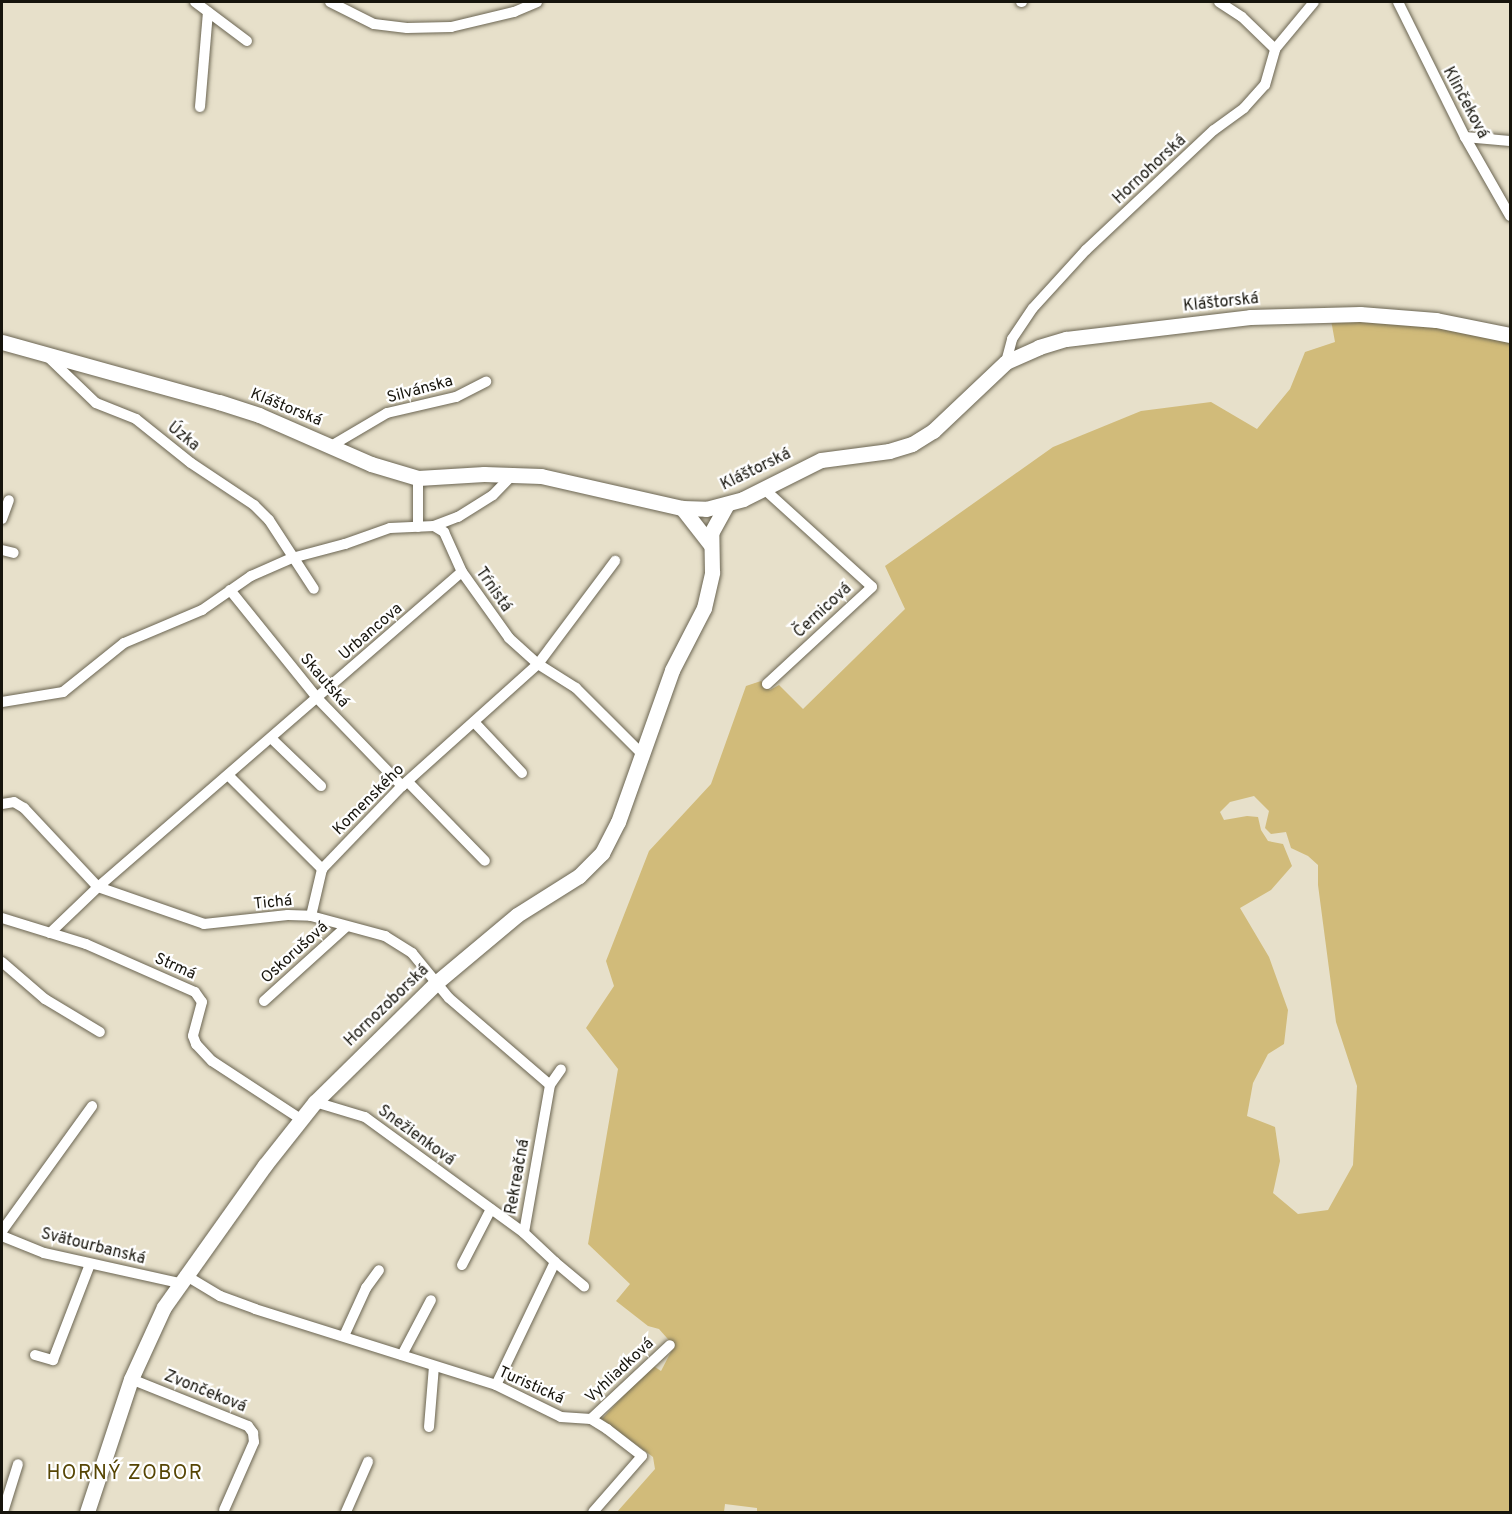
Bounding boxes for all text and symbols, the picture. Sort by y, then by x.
street label: Klinčeková [1438,64,1492,142]
street label: Hornohorská [1109,131,1191,209]
street label: Kláštorská [1182,289,1260,317]
street label: Silvánska [385,372,455,408]
street label: Kláštorská [247,385,325,431]
street label: Úzka [163,418,203,456]
street label: Kláštorská [718,445,794,495]
street label: Tŕnistá [471,564,515,616]
street label: Černicová [790,579,856,643]
street label: Urbancova [335,599,407,665]
street label: Skautská [295,650,353,712]
street label: Komenského [329,760,409,840]
street label: Tichá [253,891,293,915]
street label: Oskorušová [258,918,332,988]
street label: Strmá [151,949,199,985]
street label: Hornozoborská [341,961,433,1051]
street label: Snežienková [374,1102,458,1170]
street label: Rekreačná [502,1138,534,1216]
street label: Svätourbanská [39,1225,147,1269]
street label: Vyhliadková [582,1334,658,1408]
street label: Turistická [495,1363,567,1409]
street label: Zvončeková [161,1367,249,1417]
district label: HORNÝ ZOBOR [46,1462,204,1486]

